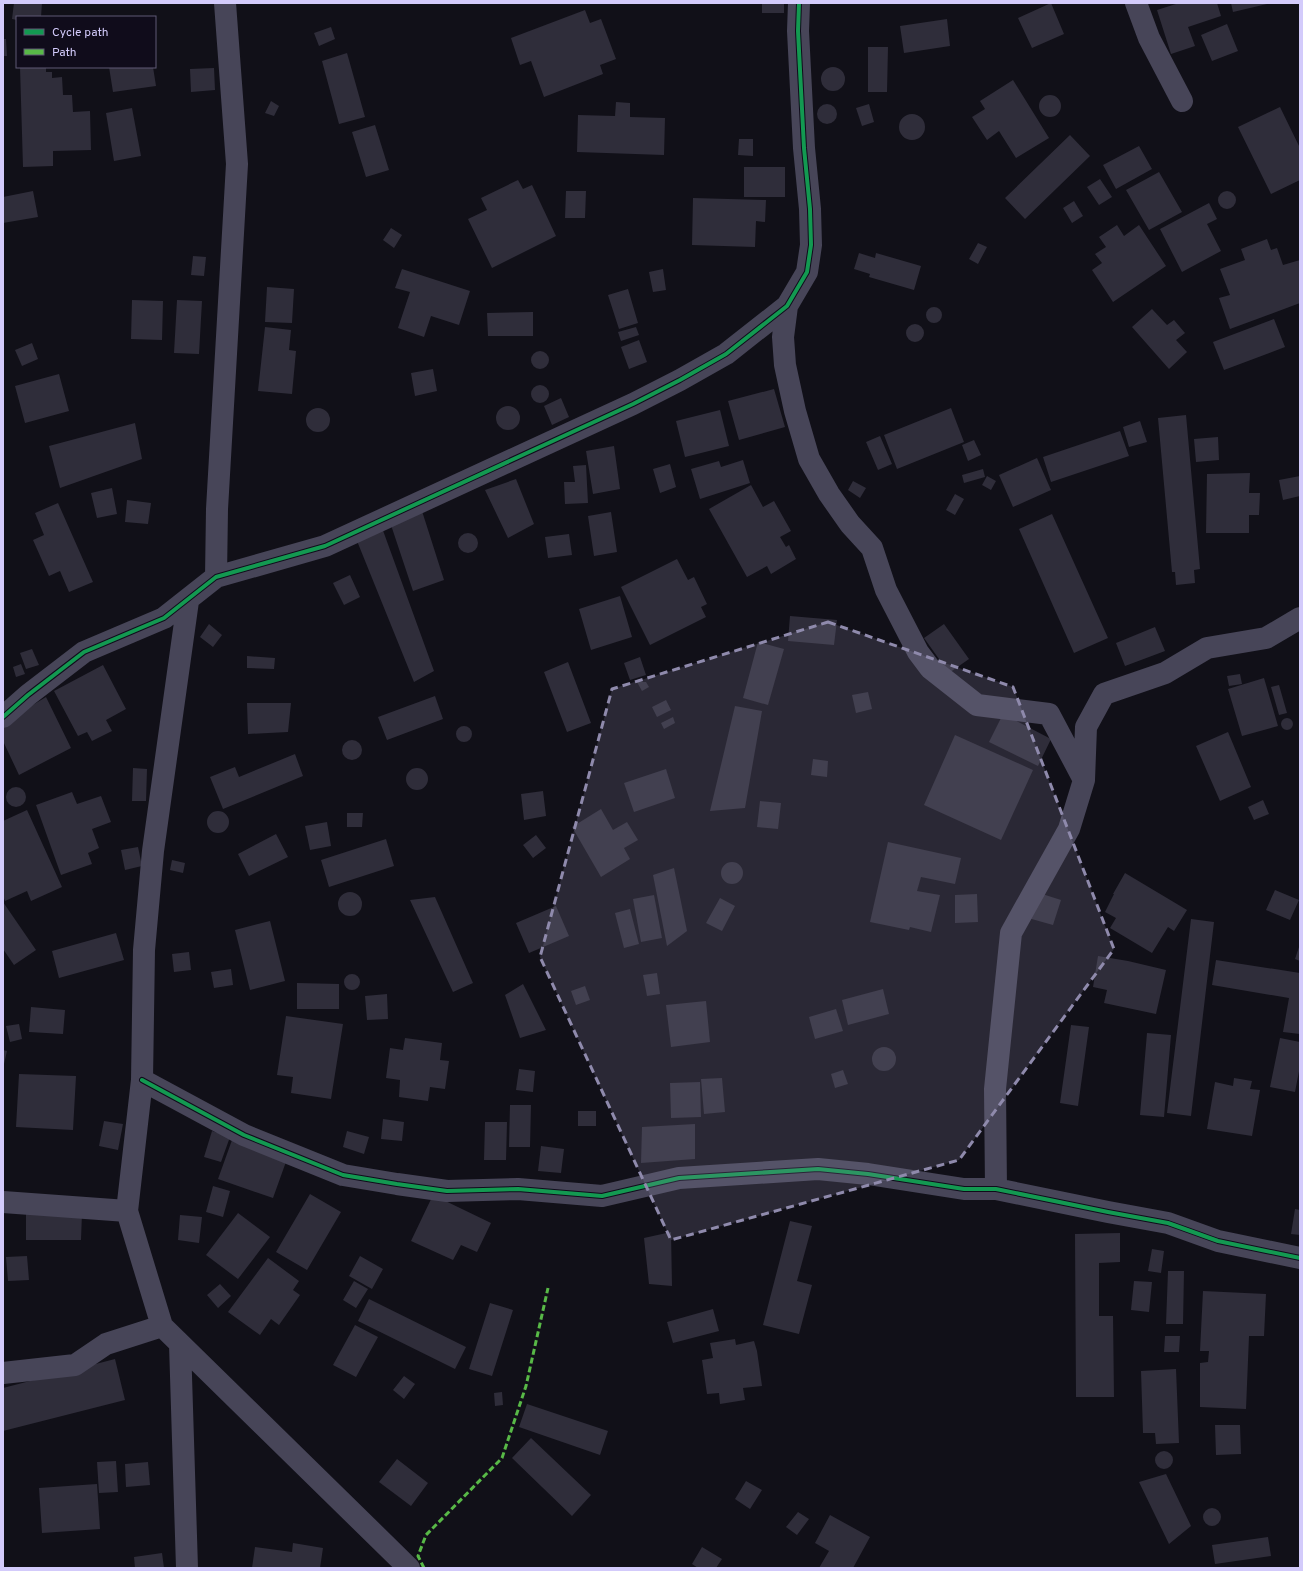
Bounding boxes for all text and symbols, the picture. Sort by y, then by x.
legend [16,16,156,68]
text: Cycle path [52,25,109,41]
text: Path [52,45,77,61]

